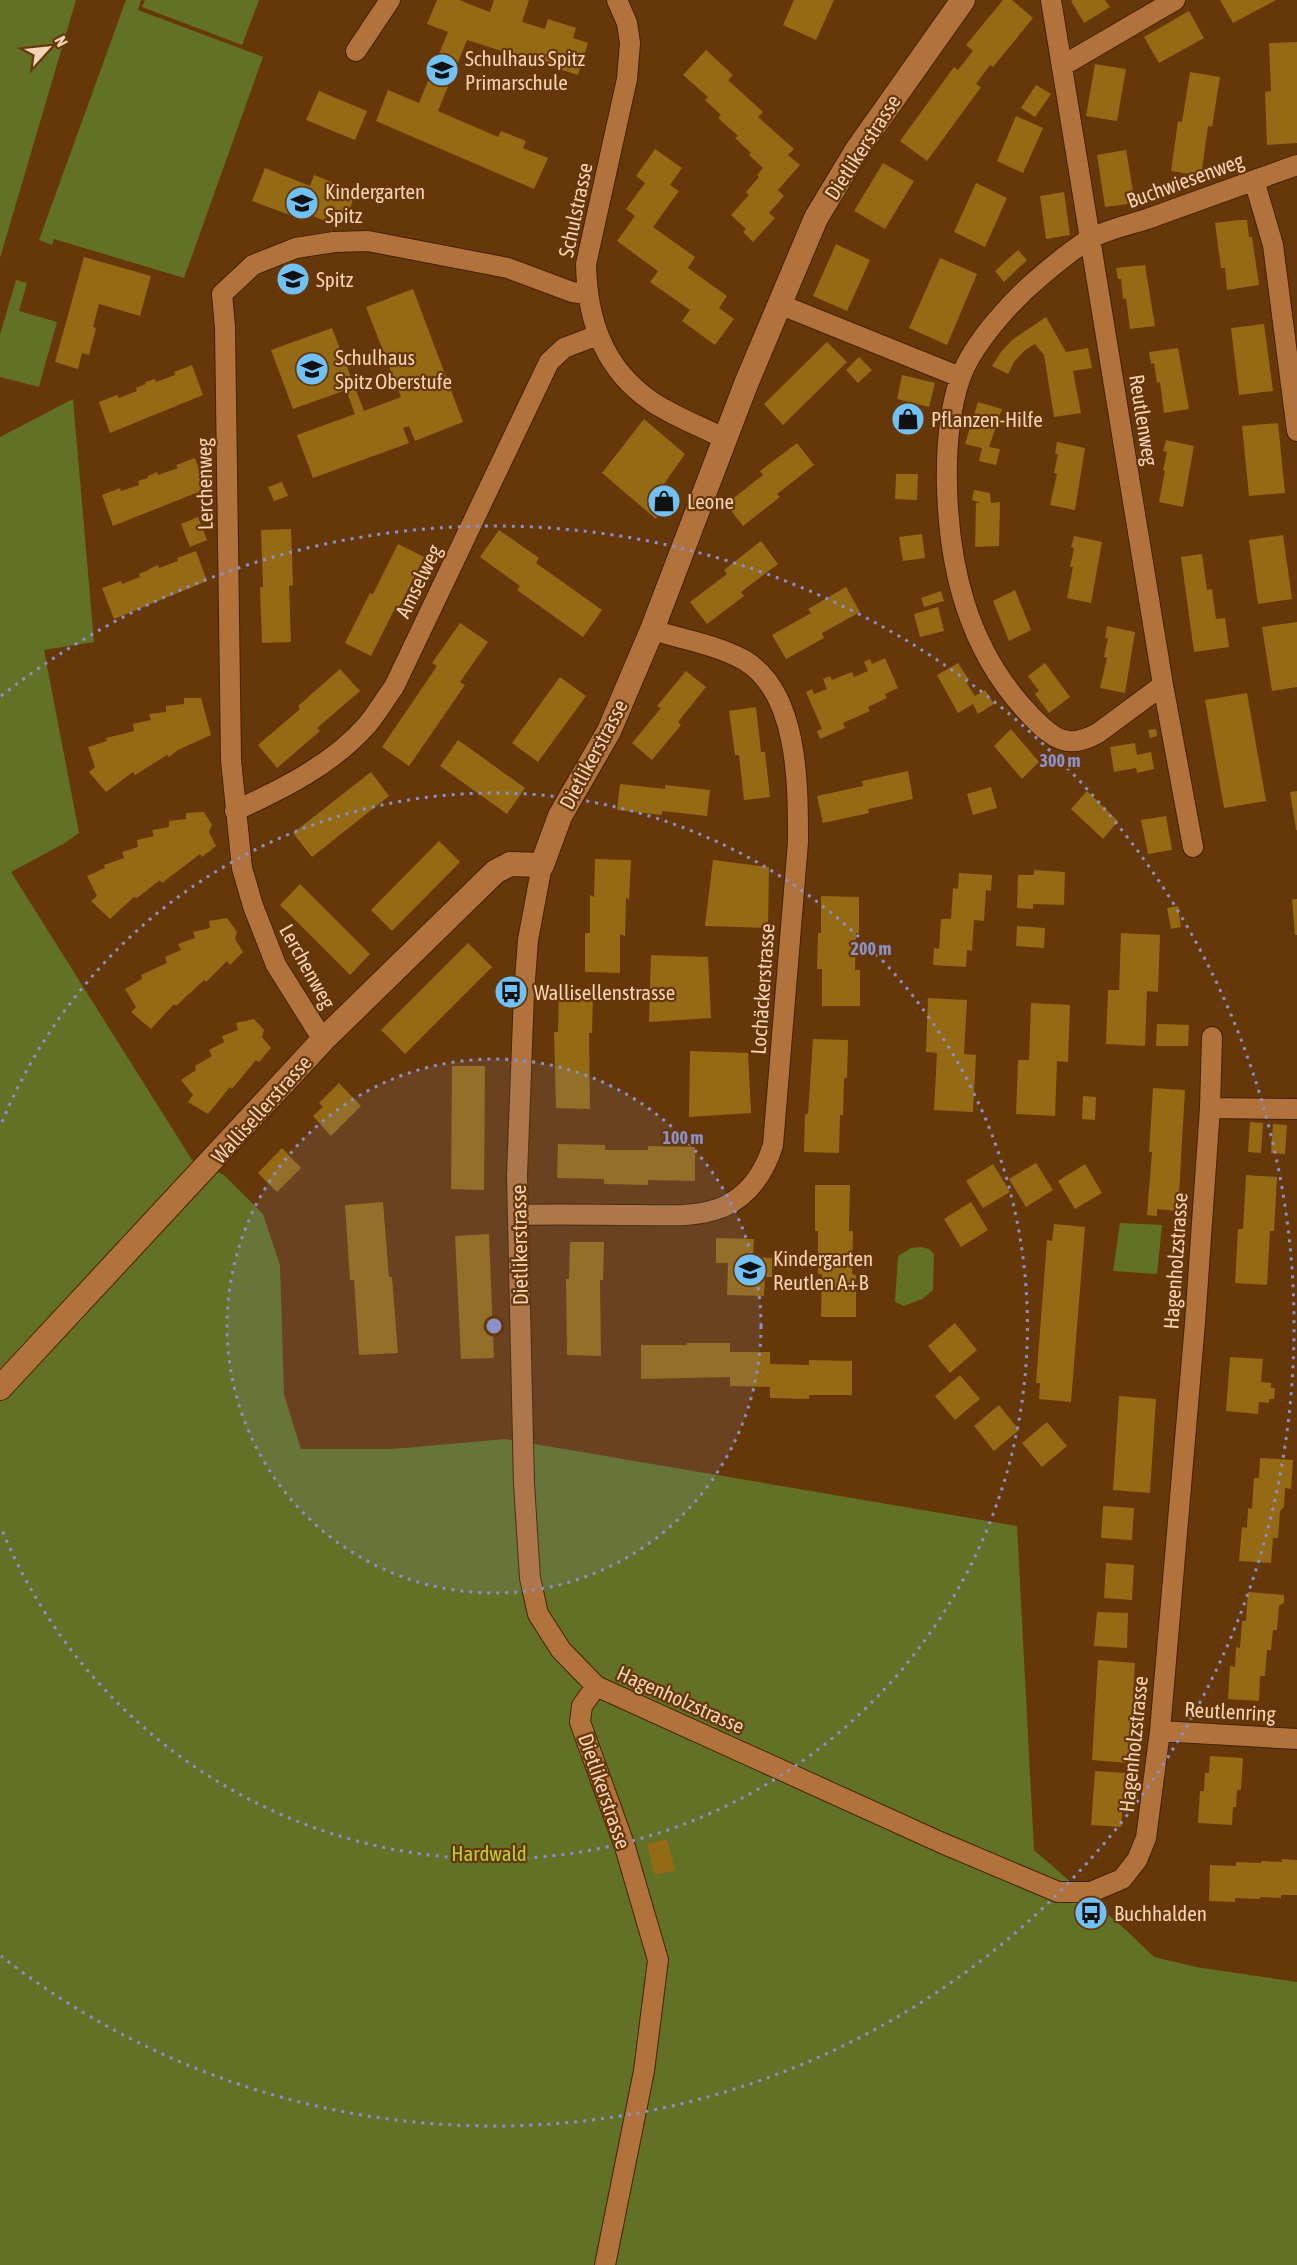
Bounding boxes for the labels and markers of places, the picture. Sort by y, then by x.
place label: Schulhaus Spitz Primarschule [465,46,586,94]
school or university icon: Schulhaus Spitz Primarschule [424,52,460,88]
place label: Kindergarten Spitz [325,179,425,227]
school or university icon: Kindergarten Spitz [284,185,320,221]
school or university icon: Spitz [275,261,311,297]
place label: Spitz [316,267,354,291]
place label: Schulhaus Spitz Oberstufe [335,345,452,393]
school or university icon: Schulhaus Spitz Oberstufe [294,351,330,387]
shop icon: Pflanzen-Hilfe [890,401,926,437]
place label: Pflanzen-Hilfe [931,407,1043,431]
shop icon: Leone [646,483,682,519]
place label: Leone [687,489,734,513]
bus stop icon: Wallisellenstrasse [493,974,529,1010]
place label: Wallisellenstrasse [534,980,675,1004]
place label: Kindergarten Reutlen A+B [773,1246,873,1294]
school or university icon: Kindergarten Reutlen A+B [732,1252,768,1288]
centre of rings [484,1316,504,1336]
bus stop icon: Buchhalden [1073,1895,1109,1931]
place label: Buchhalden [1114,1901,1207,1925]

